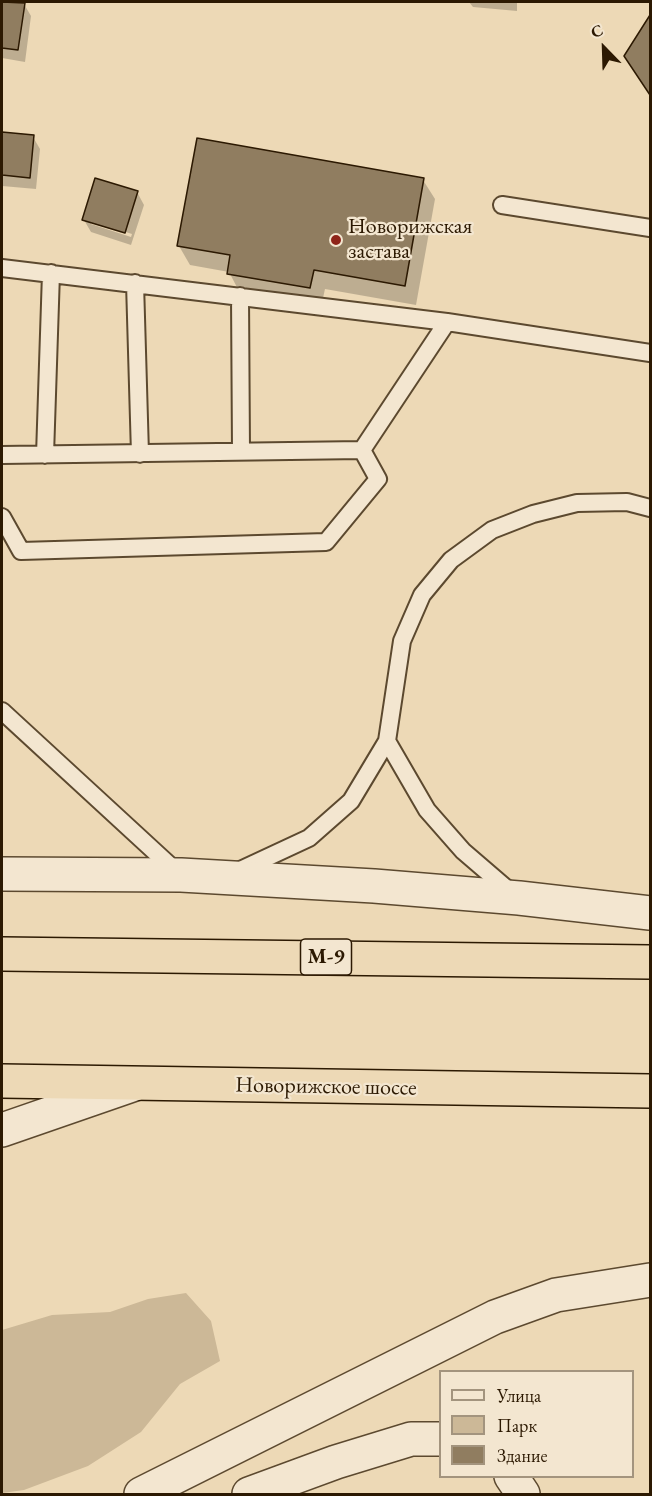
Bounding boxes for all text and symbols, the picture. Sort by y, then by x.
north arrow [574,18,634,78]
text: С [587,19,606,43]
place label: Новорижская застава [348,214,472,266]
marker: Новорижская застава [329,233,343,247]
road number: М-9 [300,939,352,975]
street label: Новорижское шоссе [235,1072,417,1102]
legend [439,1370,634,1478]
text: Улица [497,1384,541,1407]
text: Парк [497,1414,537,1437]
text: Здание [497,1444,547,1467]

